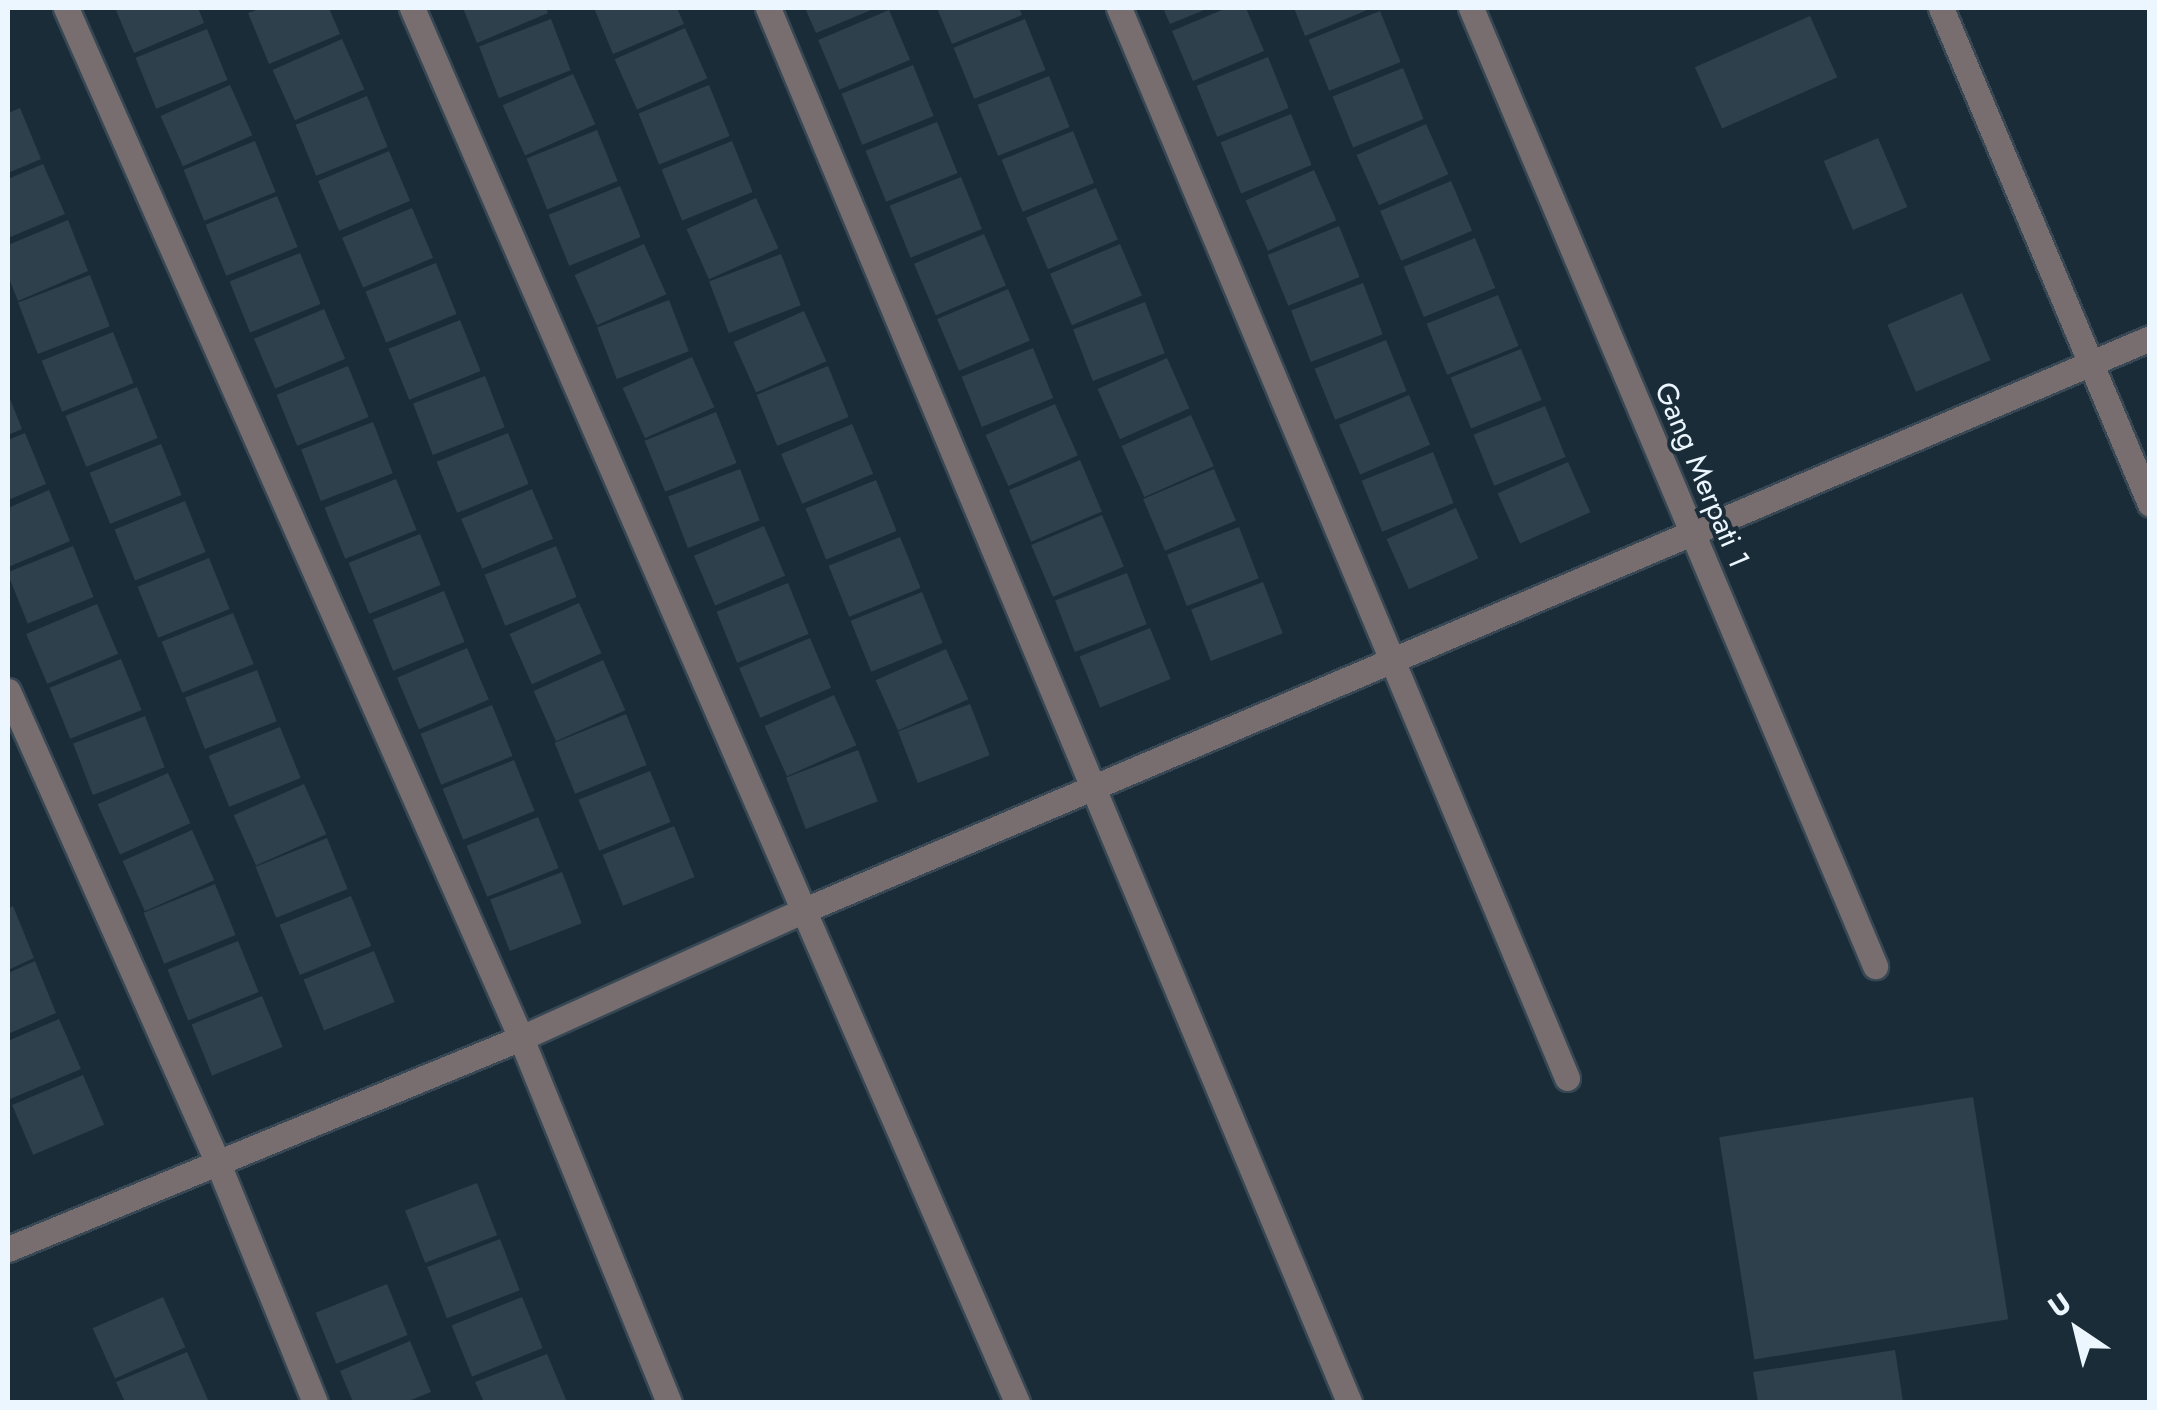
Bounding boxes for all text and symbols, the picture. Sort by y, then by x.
street label: Gang Merpati 1 [1647,377,1757,573]
north arrow [2027,1280,2127,1380]
text: U [2040,1283,2079,1327]

